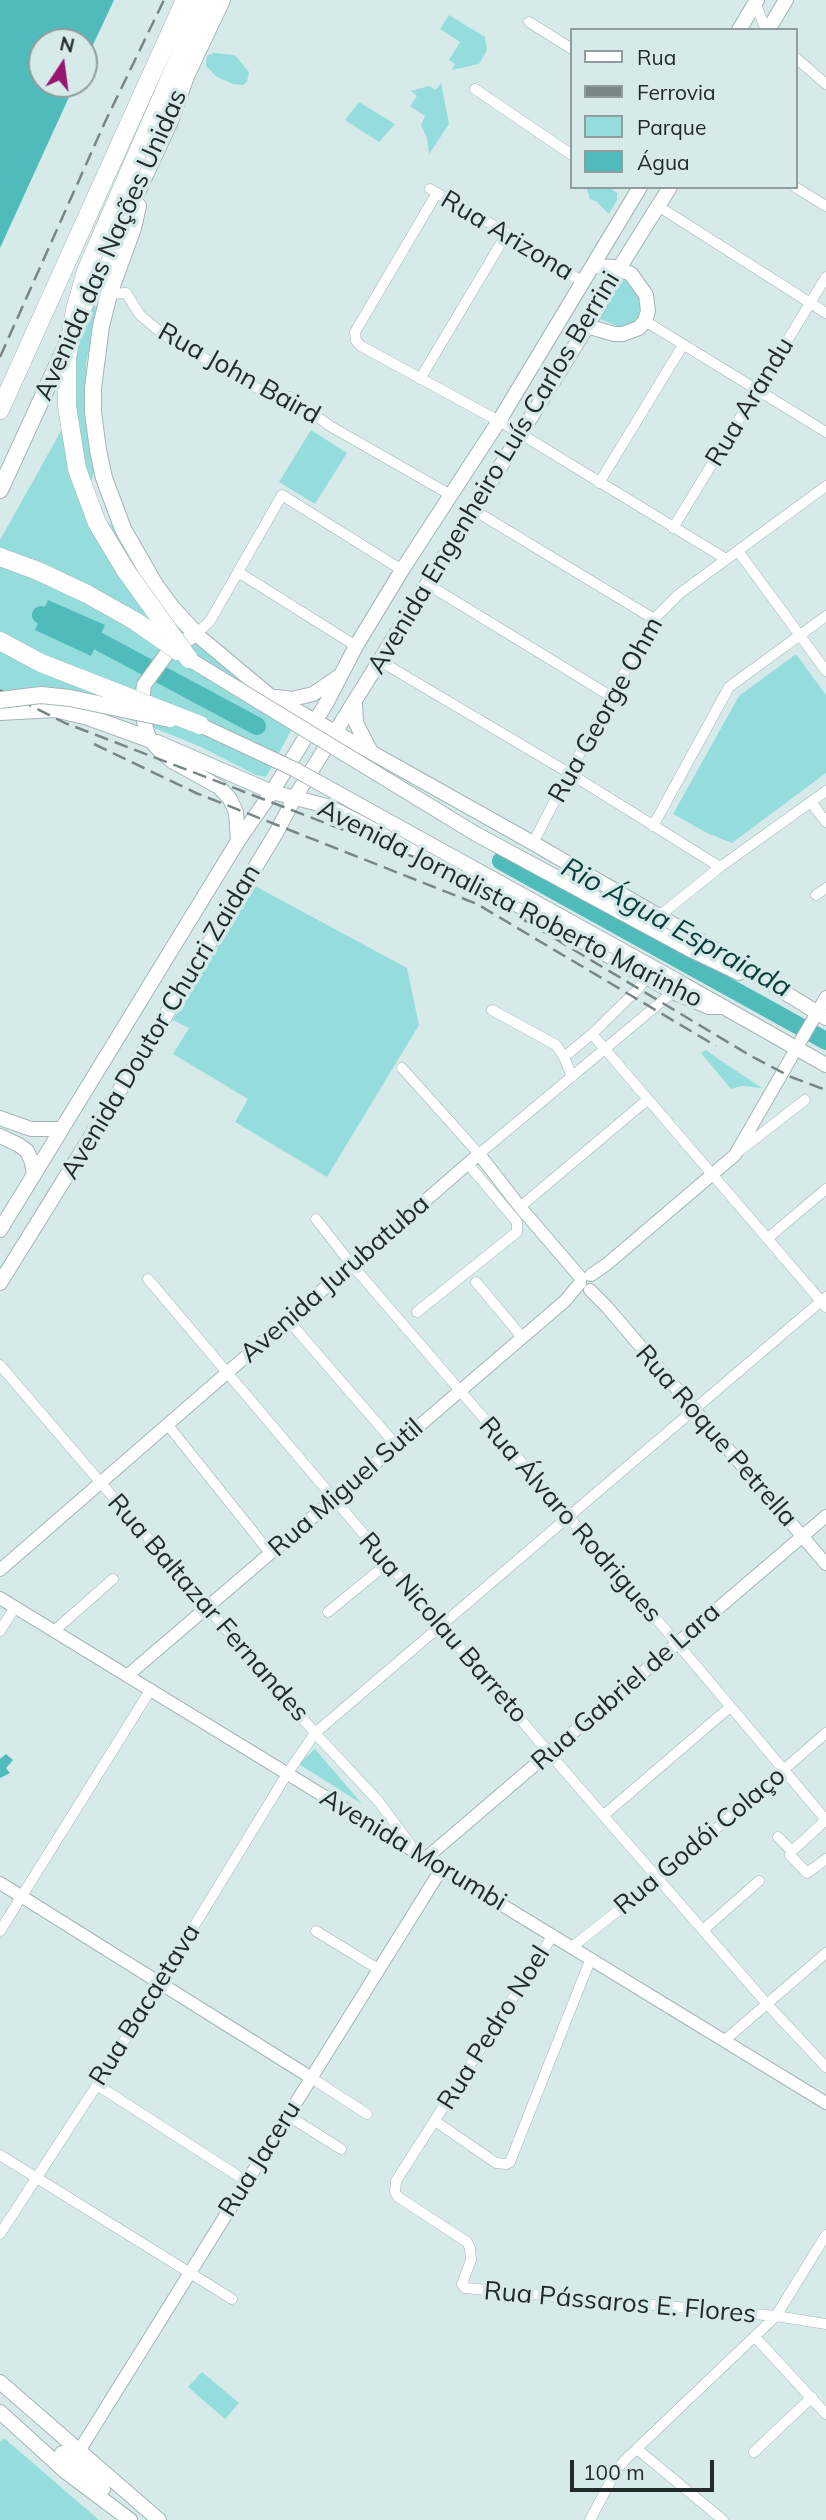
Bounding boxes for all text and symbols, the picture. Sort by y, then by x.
north arrow [28,28,98,98]
legend [570,28,798,189]
text: N [58,31,77,58]
text: Rua [637,44,676,70]
text: Ferrovia [637,79,716,105]
street label: Avenida das Nações Unidas [28,85,194,405]
text: Parque [637,114,706,140]
text: Água [637,149,690,175]
street label: Rua Arizona [435,184,579,288]
street label: Avenida Engenheiro Luís Carlos Berrini [361,266,627,680]
street label: Rua John Baird [153,317,325,431]
street label: Rua Arandu [699,332,801,472]
street label: Rua George Ohm [542,612,670,808]
street label: Avenida Jornalista Roberto Marinho [312,793,708,1015]
water label: Rio Água Espraiada [555,851,797,1005]
street label: Avenida Doutor Chucri Zaidan [54,859,268,1185]
street label: Avenida Jurubatuba [234,1188,436,1370]
street label: Rua Roque Petrella [629,1339,803,1533]
street label: Rua Álvaro Rodrigues [472,1411,668,1629]
street label: Rua Miguel Sutil [262,1412,430,1564]
street label: Rua Baltazar Fernandes [101,1488,315,1728]
street label: Rua Nicolau Barreto [352,1526,534,1730]
street label: Rua Gabriel de Lara [525,1597,727,1777]
street label: Rua Godói Colaço [608,1760,792,1922]
street label: Avenida Morumbi [314,1782,512,1918]
street label: Rua Bacaetava [83,1918,207,2092]
street label: Rua Pedro Noel [431,1940,557,2116]
street label: Rua Jaceru [212,2095,308,2223]
street label: Rua Pássaros E. Flores [483,2276,757,2330]
scale bar [574,2446,718,2490]
text: 100 m [583,2459,645,2485]

